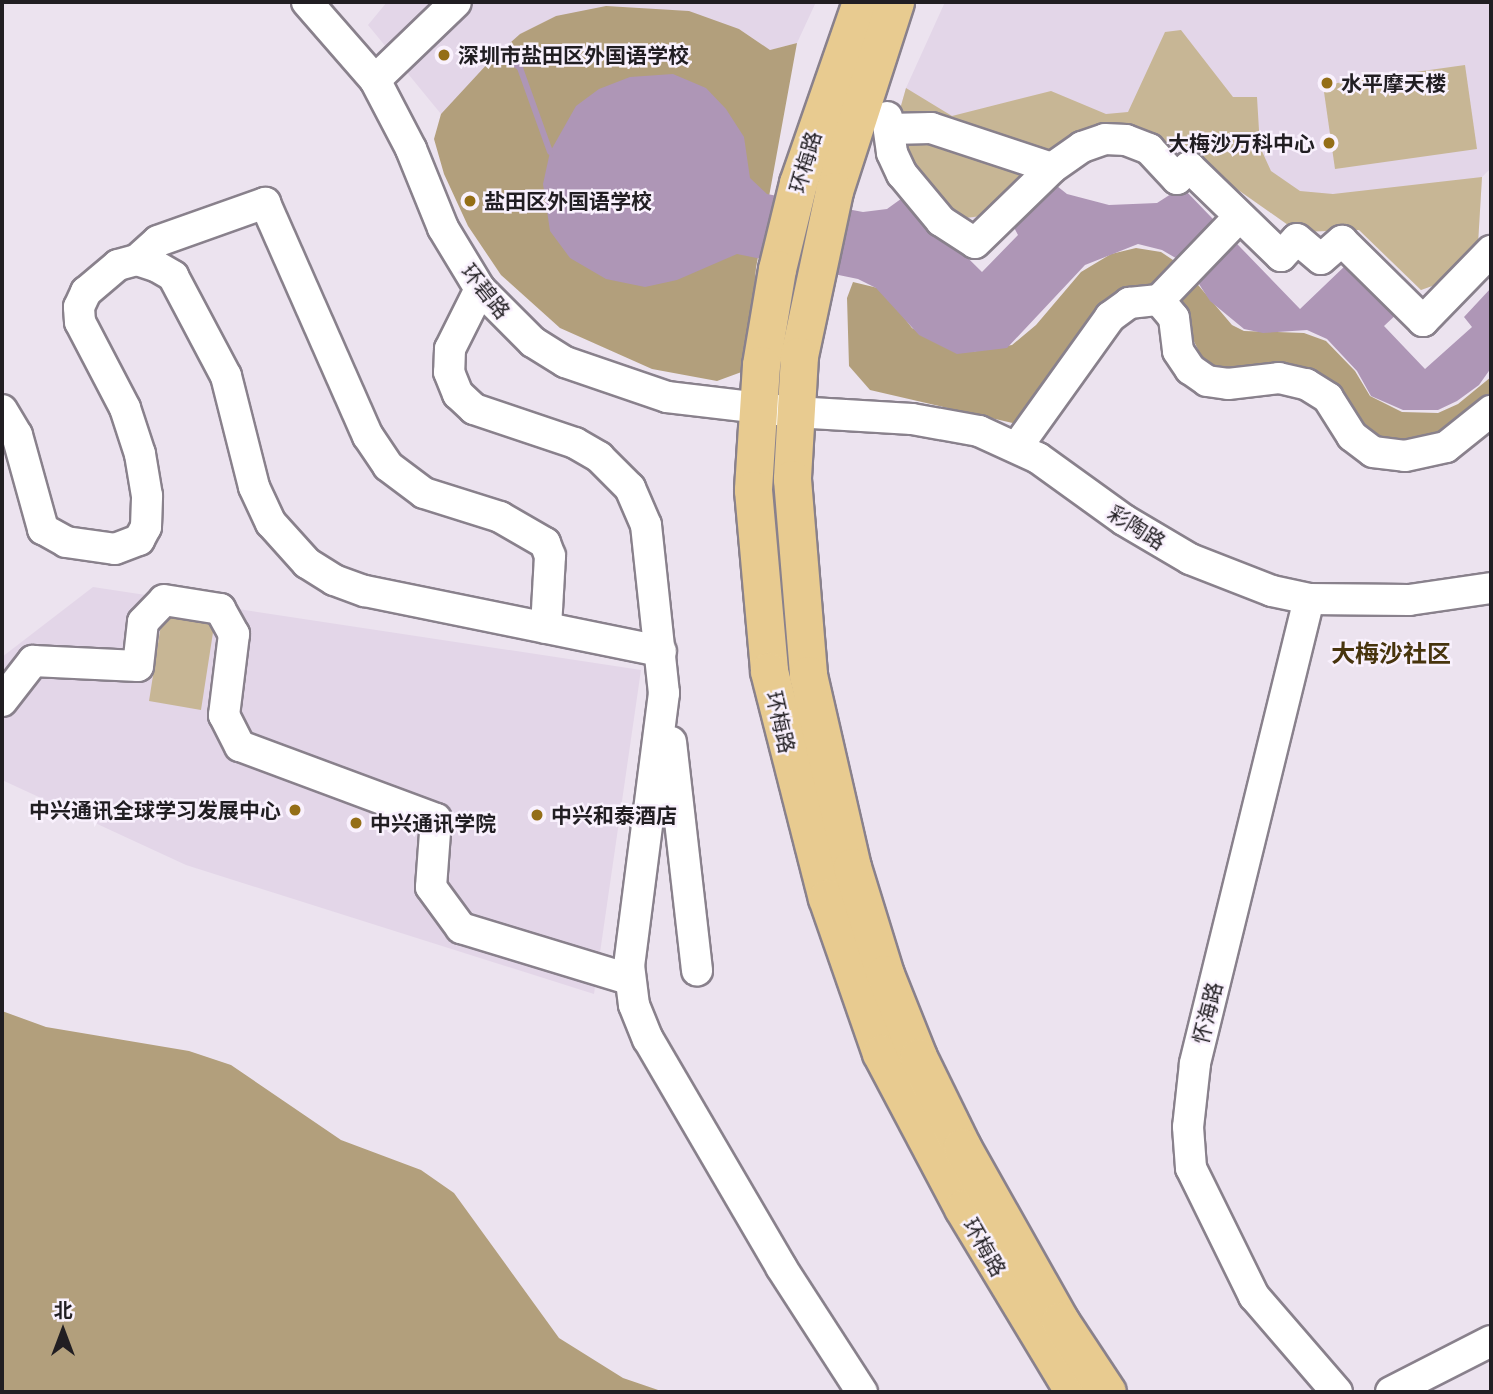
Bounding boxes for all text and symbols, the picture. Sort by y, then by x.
place label: 深圳市盐田区外国语学校 [458,42,689,68]
marker: 深圳市盐田区外国语学校 [436,47,452,63]
place label: 水平摩天楼 [1341,70,1446,96]
marker: 水平摩天楼 [1319,75,1335,91]
street label: 环梅路 [784,128,826,196]
place label: 大梅沙万科中心 [1168,130,1315,156]
marker: 大梅沙万科中心 [1321,135,1337,151]
place label: 盐田区外国语学校 [484,188,652,214]
marker: 盐田区外国语学校 [462,193,478,209]
street label: 环碧路 [456,259,516,323]
street label: 彩陶路 [1104,500,1170,554]
district label: 大梅沙社区 [1331,640,1451,668]
street label: 环梅路 [762,688,800,756]
place label: 中兴通讯全球学习发展中心 [29,797,281,823]
marker: 中兴通讯全球学习发展中心 [287,802,303,818]
place label: 中兴和泰酒店 [551,802,677,828]
marker: 中兴和泰酒店 [529,807,545,823]
place label: 中兴通讯学院 [370,810,496,836]
marker: 中兴通讯学院 [348,815,364,831]
street label: 怀海路 [1187,979,1227,1047]
street label: 环梅路 [958,1213,1012,1281]
north arrow [28,1296,98,1366]
text: 北 [53,1299,73,1321]

